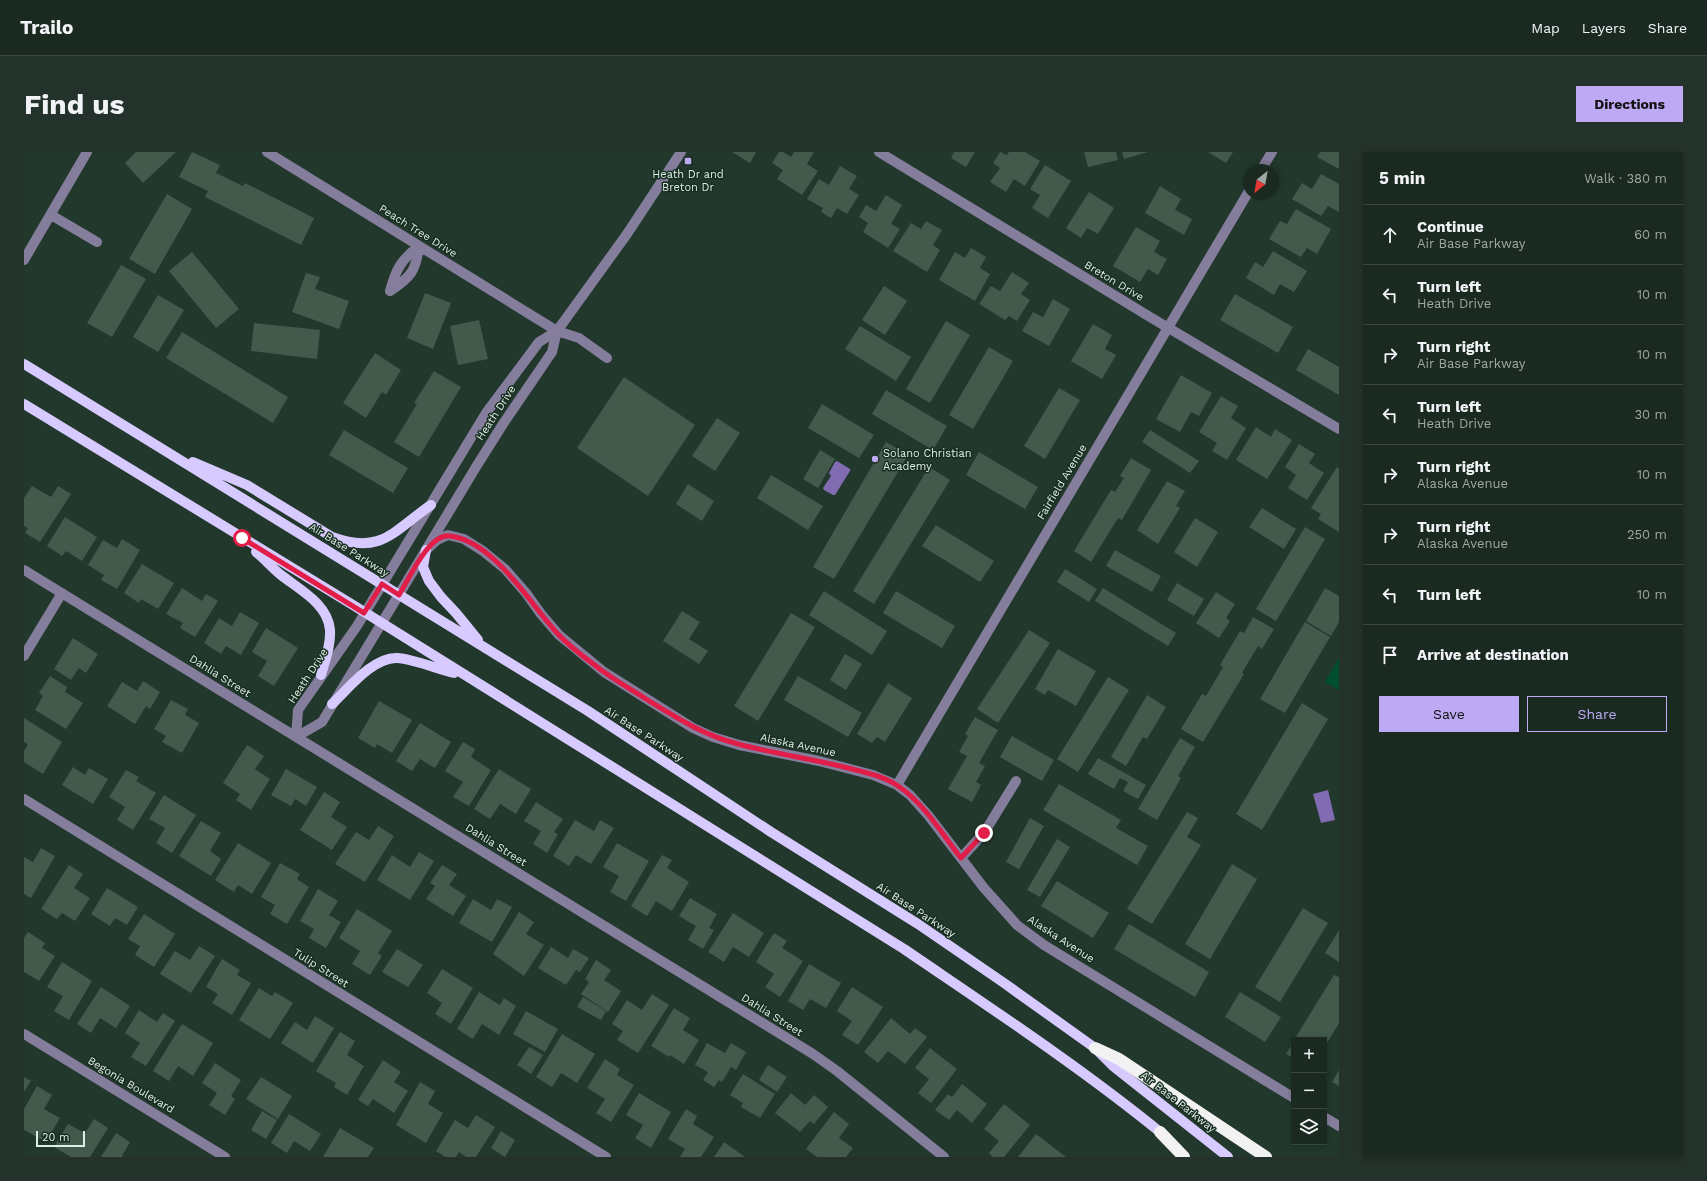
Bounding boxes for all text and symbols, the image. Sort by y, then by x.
text: Trailo [20,16,73,39]
text: Map [1531,20,1560,36]
text: Layers [1582,20,1626,36]
text: Share [1648,20,1687,36]
button: Directions [1576,86,1683,122]
text: Find us [24,88,124,121]
marker: Heath Dr and Breton Dr [683,156,693,166]
north arrow [1243,164,1279,200]
place label: Heath Dr and Breton Dr [652,168,724,194]
text: 5 min [1379,168,1425,188]
text: Walk · 380 m [1584,171,1667,186]
street label: Peach Tree Drive [377,202,459,260]
text: Continue [1417,218,1484,236]
icon: ahead [1379,224,1401,246]
text: 60 m [1634,227,1667,242]
text: Air Base Parkway [1417,236,1526,251]
street label: Breton Drive [1082,258,1146,304]
text: Turn left [1417,278,1481,296]
icon: left [1379,284,1401,306]
text: 10 m [1637,287,1667,302]
text: Heath Drive [1417,296,1491,311]
text: Turn right [1417,338,1490,356]
icon: right [1379,344,1401,366]
text: 10 m [1637,347,1667,362]
text: Air Base Parkway [1417,356,1526,371]
street label: Heath Drive [473,383,519,443]
text: Turn left [1417,398,1481,416]
icon: left [1379,404,1401,426]
text: 30 m [1635,407,1667,422]
text: Heath Drive [1417,416,1491,431]
street label: Fairfield Avenue [1034,442,1090,522]
place label: Solano Christian Academy [883,447,972,473]
marker: Solano Christian Academy [870,454,880,464]
text: Turn right [1417,458,1490,476]
icon: right [1379,464,1401,486]
text: 10 m [1637,467,1667,482]
text: Alaska Avenue [1417,476,1508,491]
text: Turn right [1417,518,1490,536]
street label: Air Base Parkway [307,520,392,580]
icon: right [1379,524,1401,546]
text: 250 m [1627,527,1667,542]
route start [233,529,251,547]
text: Alaska Avenue [1417,536,1508,551]
icon: left [1379,584,1401,606]
text: Turn left [1417,586,1481,604]
text: 10 m [1637,587,1667,602]
icon: arrive [1379,644,1401,666]
street label: Heath Drive [285,646,331,706]
text: Arrive at destination [1417,646,1569,664]
street label: Dahlia Street [187,652,253,700]
button: Save [1379,696,1519,732]
button: Share [1527,696,1667,732]
street label: Air Base Parkway [602,704,686,765]
street label: Alaska Avenue [759,731,837,759]
street label: Dahlia Street [463,821,529,869]
route end [975,824,993,842]
street label: Air Base Parkway [874,880,958,941]
street label: Alaska Avenue [1025,913,1097,965]
street label: Tulip Street [291,946,351,990]
street label: Dahlia Street [739,991,805,1039]
map controls [1291,1037,1327,1145]
button: + [1291,1037,1327,1073]
street label: Begonia Boulevard [85,1054,177,1116]
street label: Air Base Parkway [1138,1069,1218,1136]
button: − [1291,1073,1327,1109]
button: layers [1291,1109,1327,1145]
scale bar [36,1129,85,1148]
text: 20 m [42,1131,70,1144]

